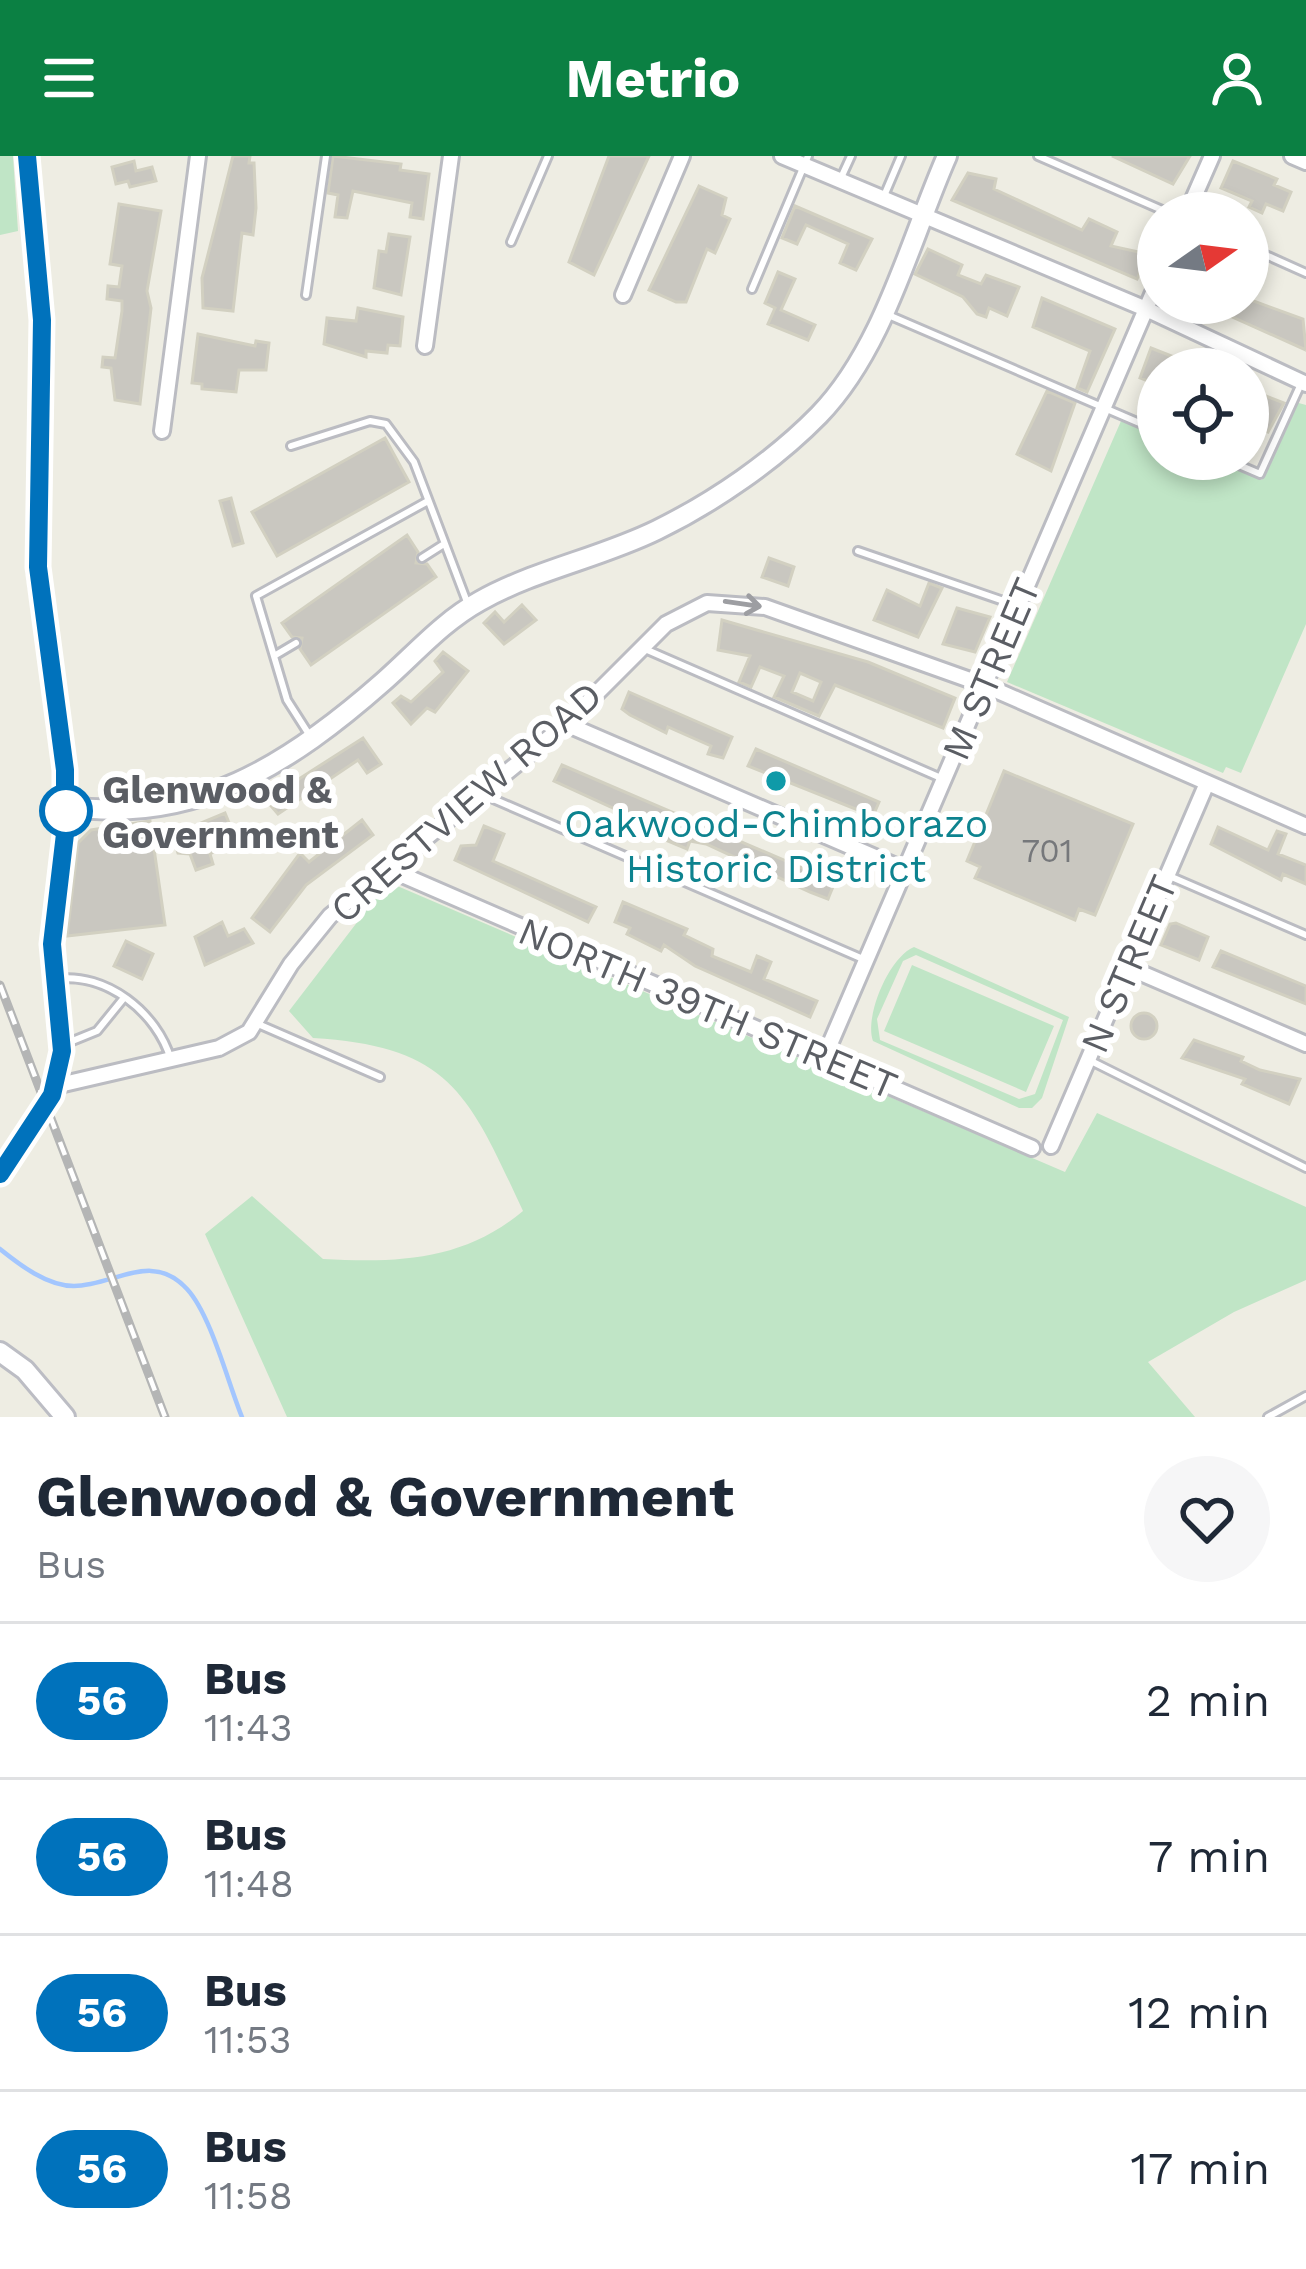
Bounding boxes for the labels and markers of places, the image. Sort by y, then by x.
place label: Glenwood & Government [102,767,339,857]
marker: Oakwood-Chimborazo Historic District [763,768,789,794]
marker: Glenwood & Government [41,786,91,836]
place label: Oakwood-Chimborazo Historic District [564,801,988,891]

